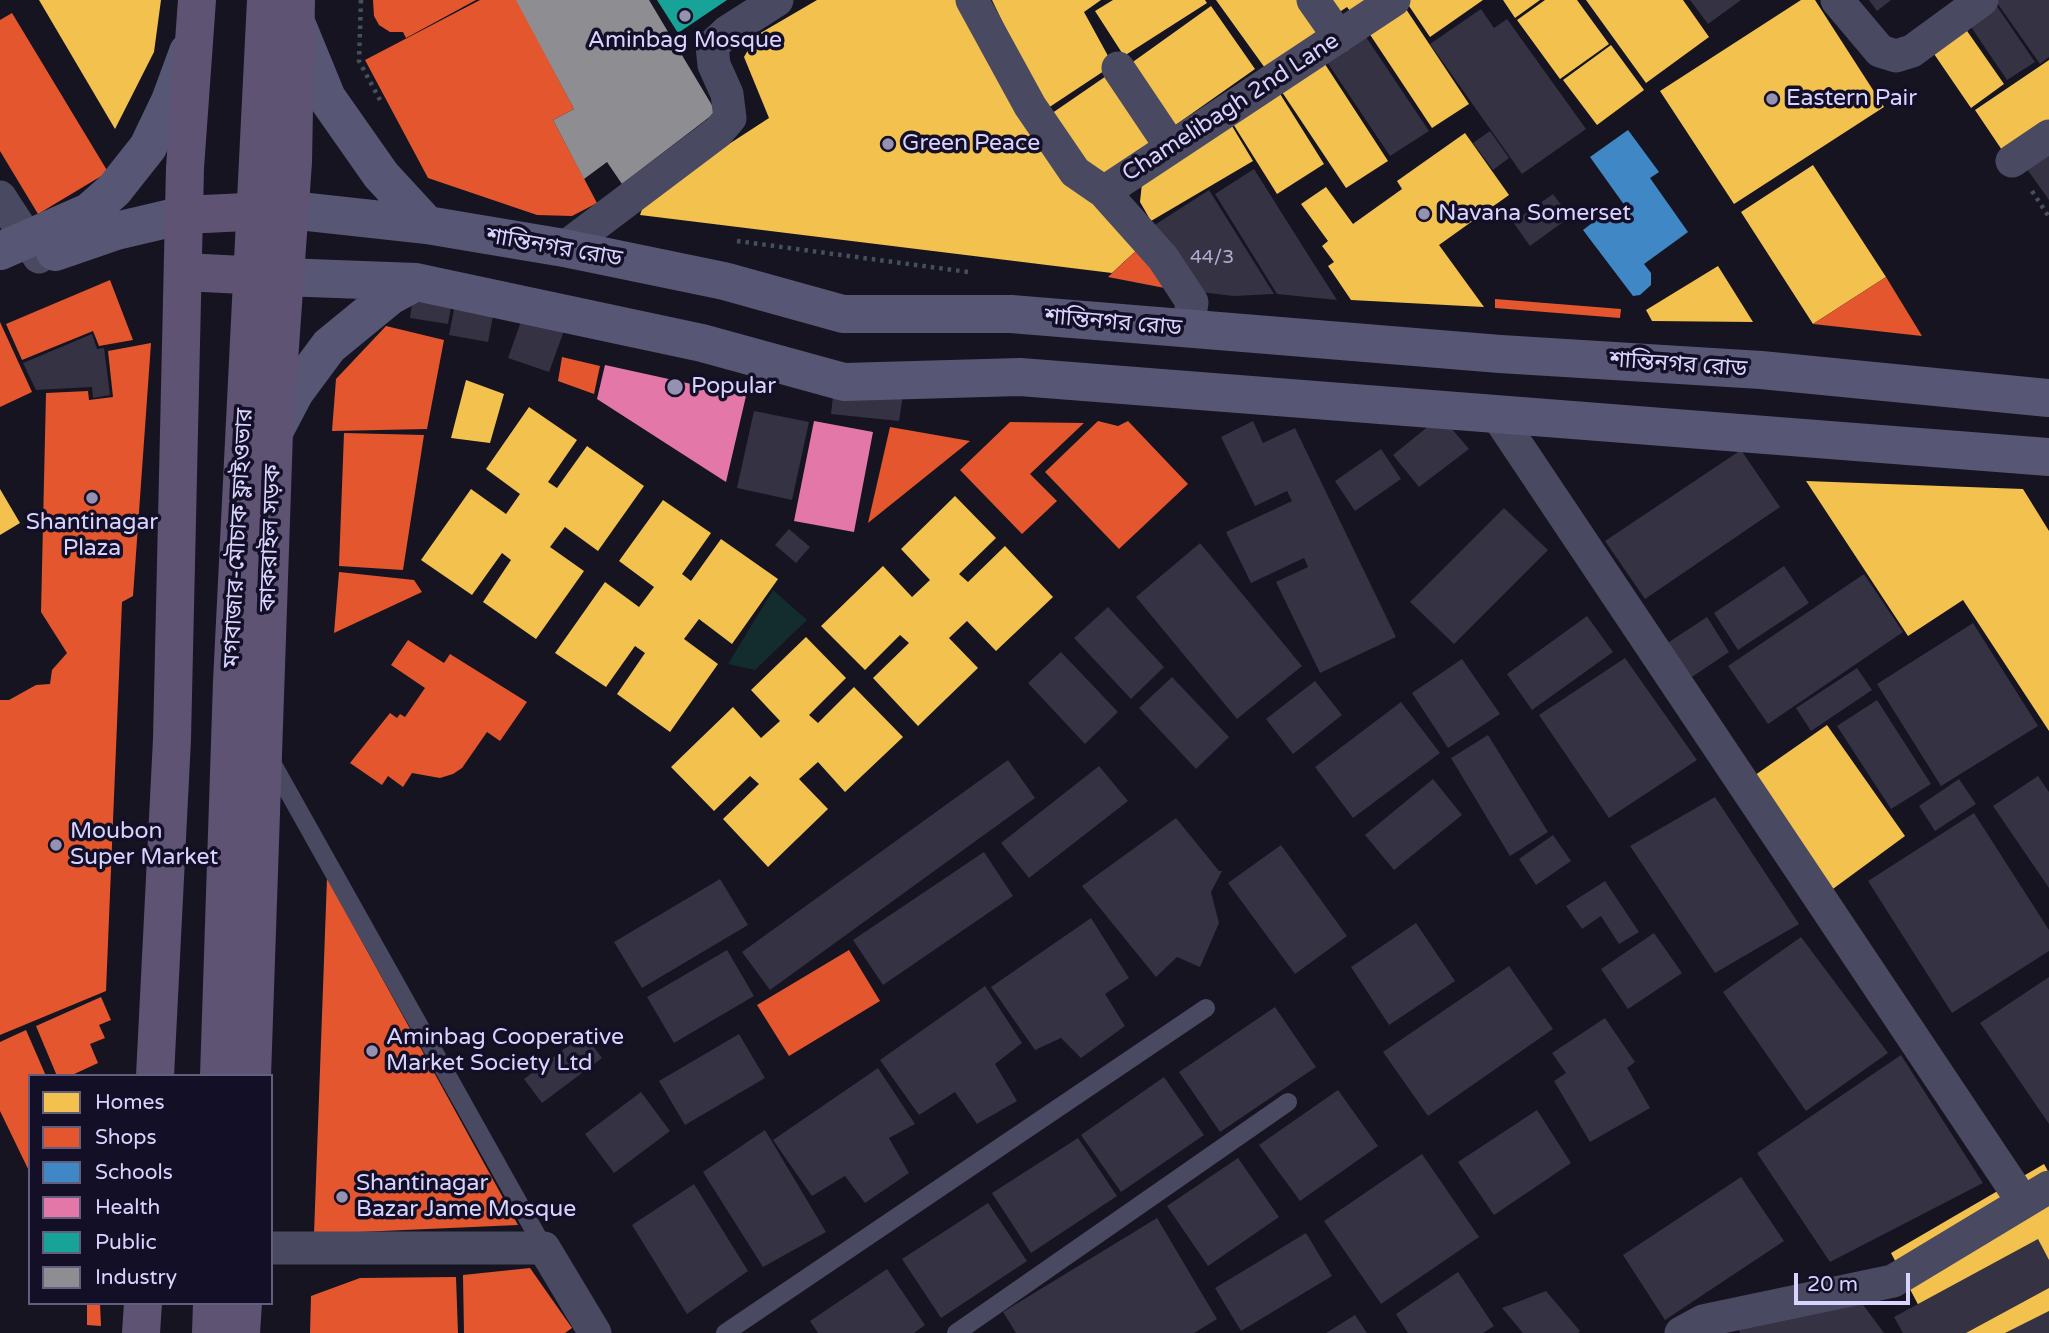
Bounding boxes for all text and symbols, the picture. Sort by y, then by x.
marker: Aminbag Mosque [677,8,693,24]
place label: Aminbag Mosque [588,27,782,55]
street label: Chamelibagh 2nd Lane [1118,28,1344,188]
place label: Eastern Pair [1786,85,1917,113]
marker: Eastern Pair [1764,91,1780,107]
place label: Green Peace [902,130,1040,158]
marker: Green Peace [880,136,896,152]
place label: Navana Somerset [1438,200,1631,228]
marker: Navana Somerset [1416,206,1432,222]
street label: শান্তিনগর রোড [484,222,624,274]
house number: 44/3 [1190,247,1234,269]
street label: শান্তিনগর রোড [1043,303,1183,343]
street label: শান্তিনগর রোড [1608,346,1748,384]
place label: Popular [691,373,776,401]
marker: Popular [665,377,685,397]
street label: মগবাজার-মৌচাক ফ্লাইওভার [218,407,260,669]
street label: কাকরাইল সড়ক [255,464,287,612]
marker: Shantinagar Plaza [84,490,100,506]
place label: Shantinagar Plaza [26,509,158,563]
place label: Moubon Super Market [70,818,218,872]
marker: Moubon Super Market [48,837,64,853]
place label: Aminbag Cooperative Market Society Ltd [386,1024,624,1078]
marker: Aminbag Cooperative Market Society Ltd [364,1043,380,1059]
legend [28,1074,273,1305]
text: Homes [95,1090,165,1115]
text: Shops [95,1125,157,1150]
text: Schools [95,1160,173,1185]
place label: Shantinagar Bazar Jame Mosque [356,1170,576,1224]
marker: Shantinagar Bazar Jame Mosque [334,1189,350,1205]
text: Health [95,1195,160,1220]
text: Public [95,1230,157,1255]
scale bar [1797,1260,1912,1304]
text: Industry [95,1265,177,1290]
text: 20 m [1807,1272,1858,1297]

